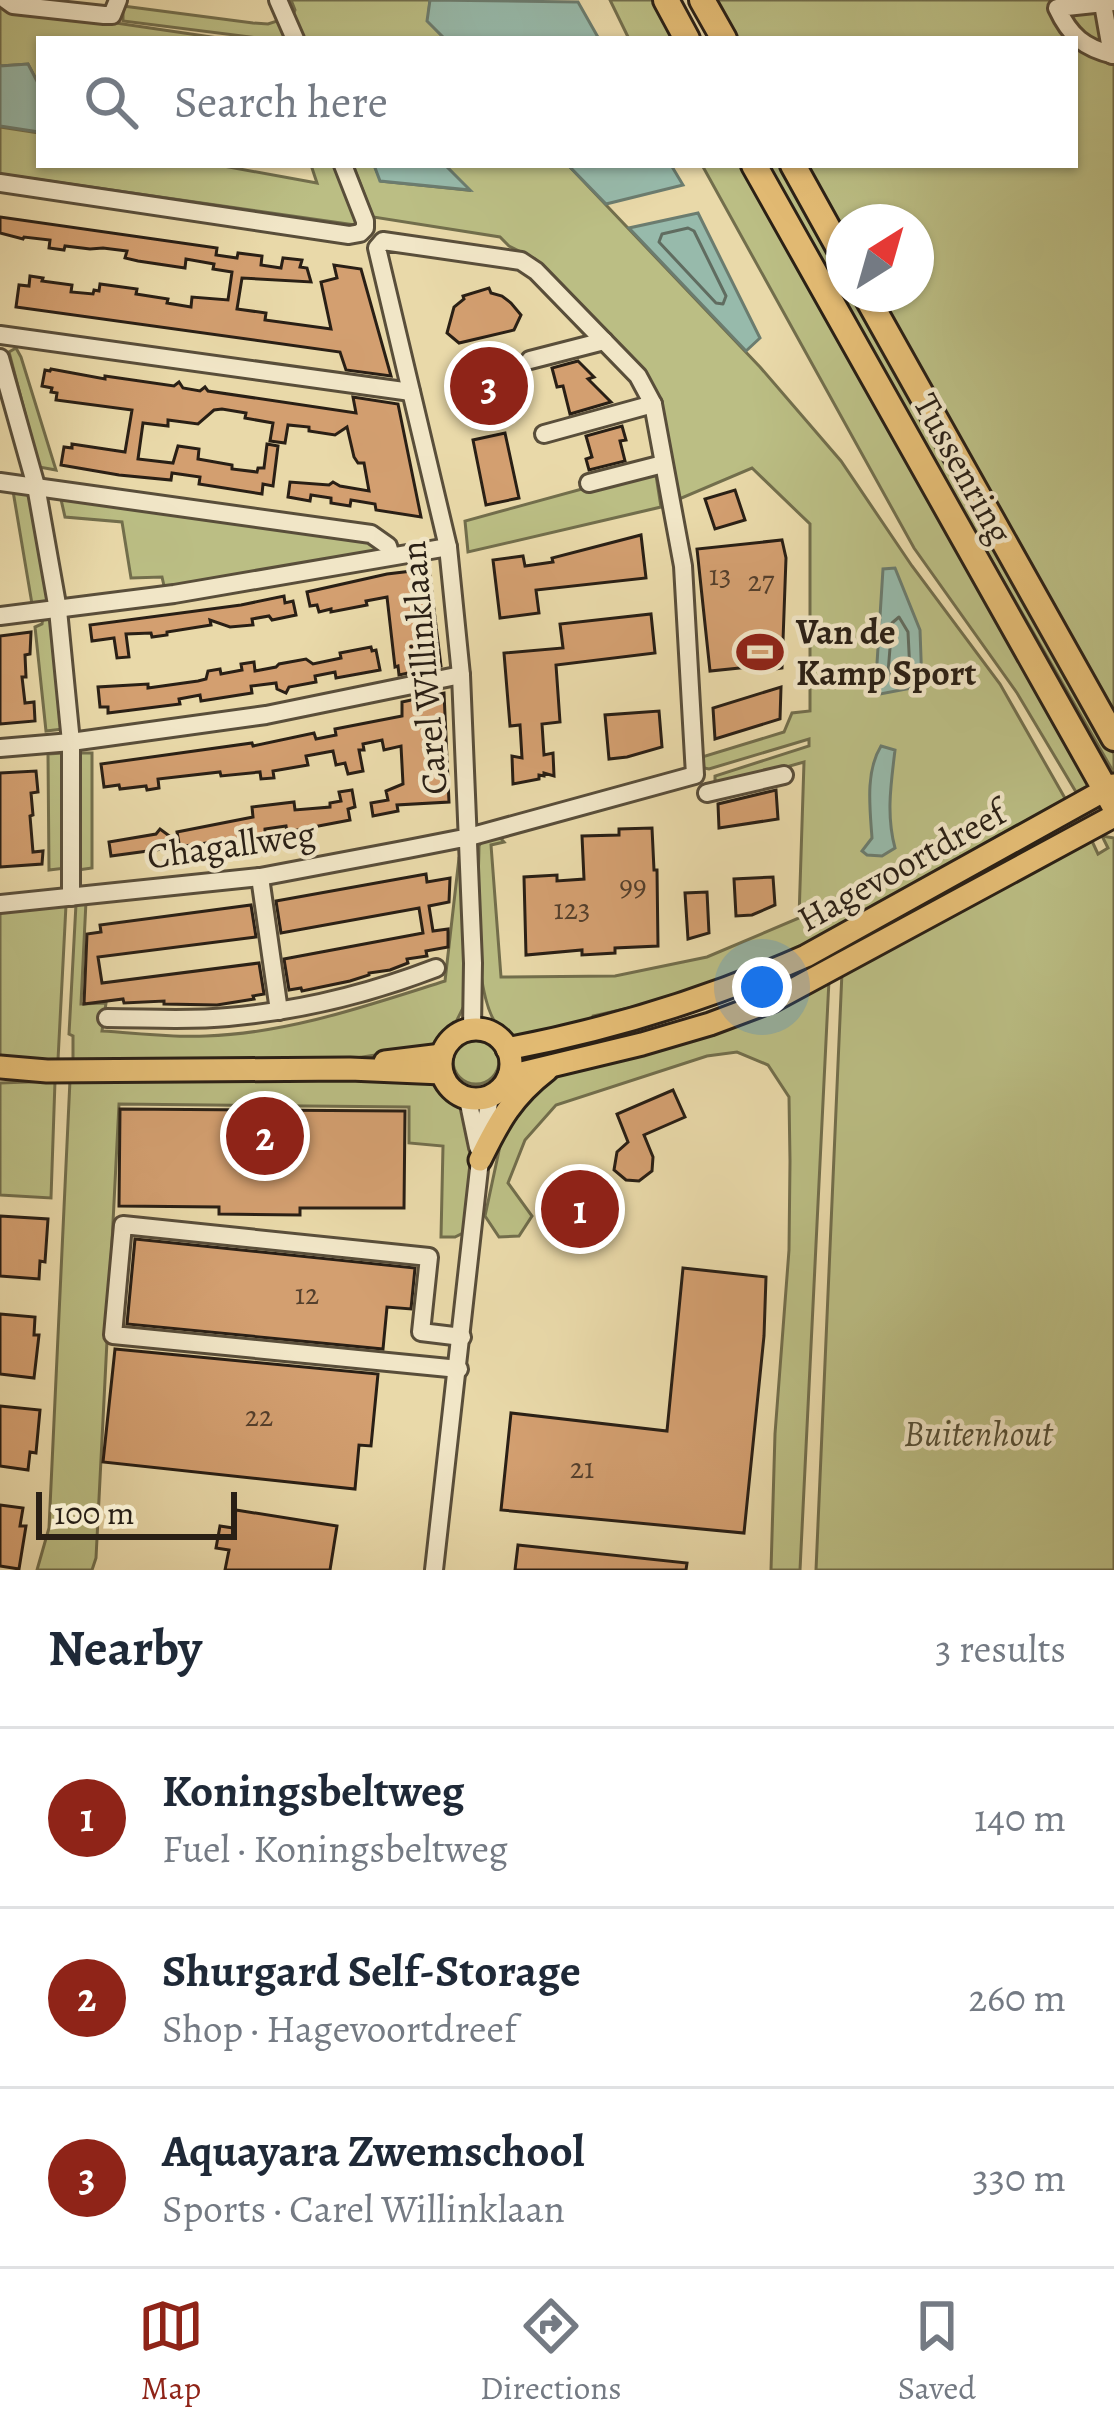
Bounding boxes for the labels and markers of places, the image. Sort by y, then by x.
pin: 3 [450,341,528,431]
place label: Van de Kamp Sport [795,607,977,697]
sports icon: Van de Kamp Sport [735,627,785,677]
pin: 2 [226,1091,304,1181]
pin: 1 [541,1164,619,1254]

